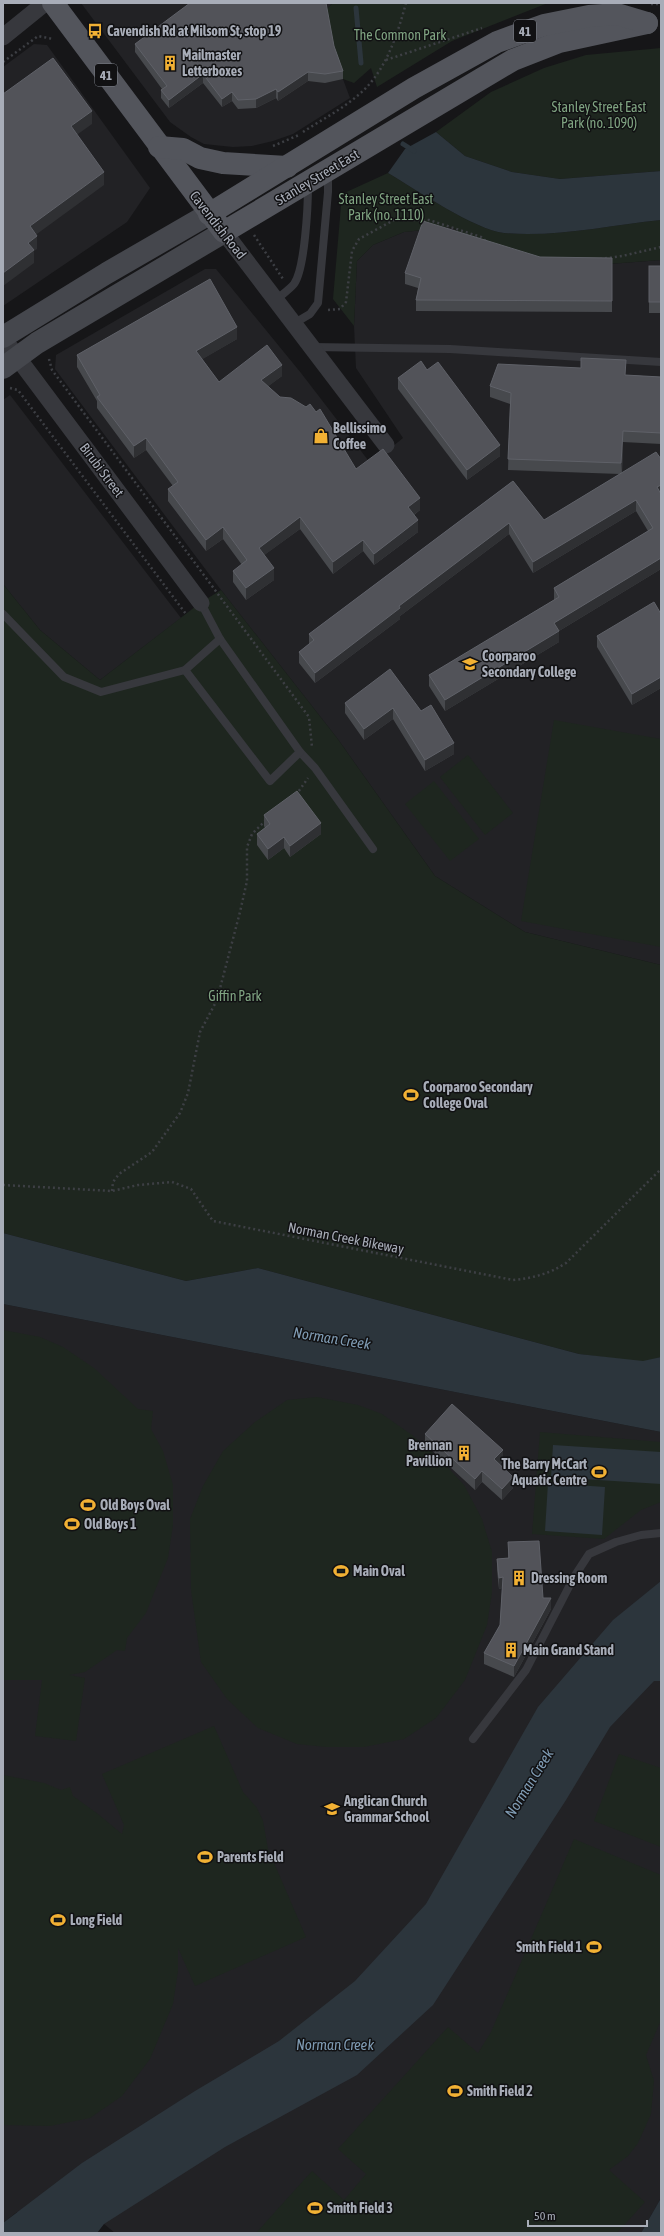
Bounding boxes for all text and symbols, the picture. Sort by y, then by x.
road number: 41 [514,20,536,42]
bus stop icon: Cavendish Rd at Milsom St, stop 19 [86,22,104,40]
place label: Cavendish Rd at Milsom St, stop 19 [107,23,282,39]
park label: The Common Park [354,27,446,43]
place label: Mailmaster Letterboxes [182,47,242,79]
building icon: Mailmaster Letterboxes [161,54,179,72]
road number: 41 [95,64,117,86]
park label: Stanley Street East Park (no. 1090) [552,99,646,131]
street label: Stanley Street East [272,146,362,208]
street label: Cavendish Road [187,188,249,262]
park label: Stanley Street East Park (no. 1110) [339,191,433,223]
place label: Bellissimo Coffee [333,420,387,452]
shop icon: Bellissimo Coffee [312,427,330,445]
street label: Birubi Street [77,440,127,500]
place label: Coorparoo Secondary College [482,648,576,680]
school or university icon: Coorparoo Secondary College [461,655,479,673]
park label: Giffin Park [208,988,262,1004]
place label: Coorparoo Secondary College Oval [423,1079,533,1111]
sports icon: Coorparoo Secondary College Oval [402,1086,420,1104]
street label: Norman Creek Bikeway [287,1219,406,1257]
water label: Norman Creek [292,1323,372,1353]
place label: Brennan Pavillion [406,1437,452,1469]
building icon: Brennan Pavillion [455,1444,473,1462]
place label: The Barry McCart Aquatic Centre [502,1456,587,1488]
sports icon: The Barry McCart Aquatic Centre [590,1463,608,1481]
sports icon: Old Boys Oval [79,1496,97,1514]
place label: Old Boys Oval [100,1497,170,1513]
sports icon: Old Boys 1 [63,1515,81,1533]
place label: Old Boys 1 [84,1516,137,1532]
sports icon: Main Oval [332,1562,350,1580]
place label: Main Oval [353,1563,405,1579]
building icon: Dressing Room [510,1569,528,1587]
place label: Dressing Room [531,1570,607,1586]
building icon: Main Grand Stand [502,1641,520,1659]
place label: Main Grand Stand [523,1642,614,1658]
water label: Norman Creek [501,1745,557,1821]
place label: Anglican Church Grammar School [343,1793,430,1825]
school or university icon: Anglican Church Grammar School [323,1800,341,1818]
sports icon: Parents Field [196,1848,214,1866]
place label: Parents Field [217,1849,284,1865]
sports icon: Long Field [49,1911,67,1929]
place label: Long Field [70,1912,123,1928]
sports icon: Smith Field 1 [585,1938,603,1956]
place label: Smith Field 1 [516,1939,582,1955]
water label: Norman Creek [296,2036,374,2053]
sports icon: Smith Field 2 [446,2082,464,2100]
place label: Smith Field 2 [467,2083,533,2099]
sports icon: Smith Field 3 [306,2199,324,2217]
place label: Smith Field 3 [327,2200,393,2216]
scale bar [528,2202,647,2228]
text: 50 m [534,2209,556,2223]

